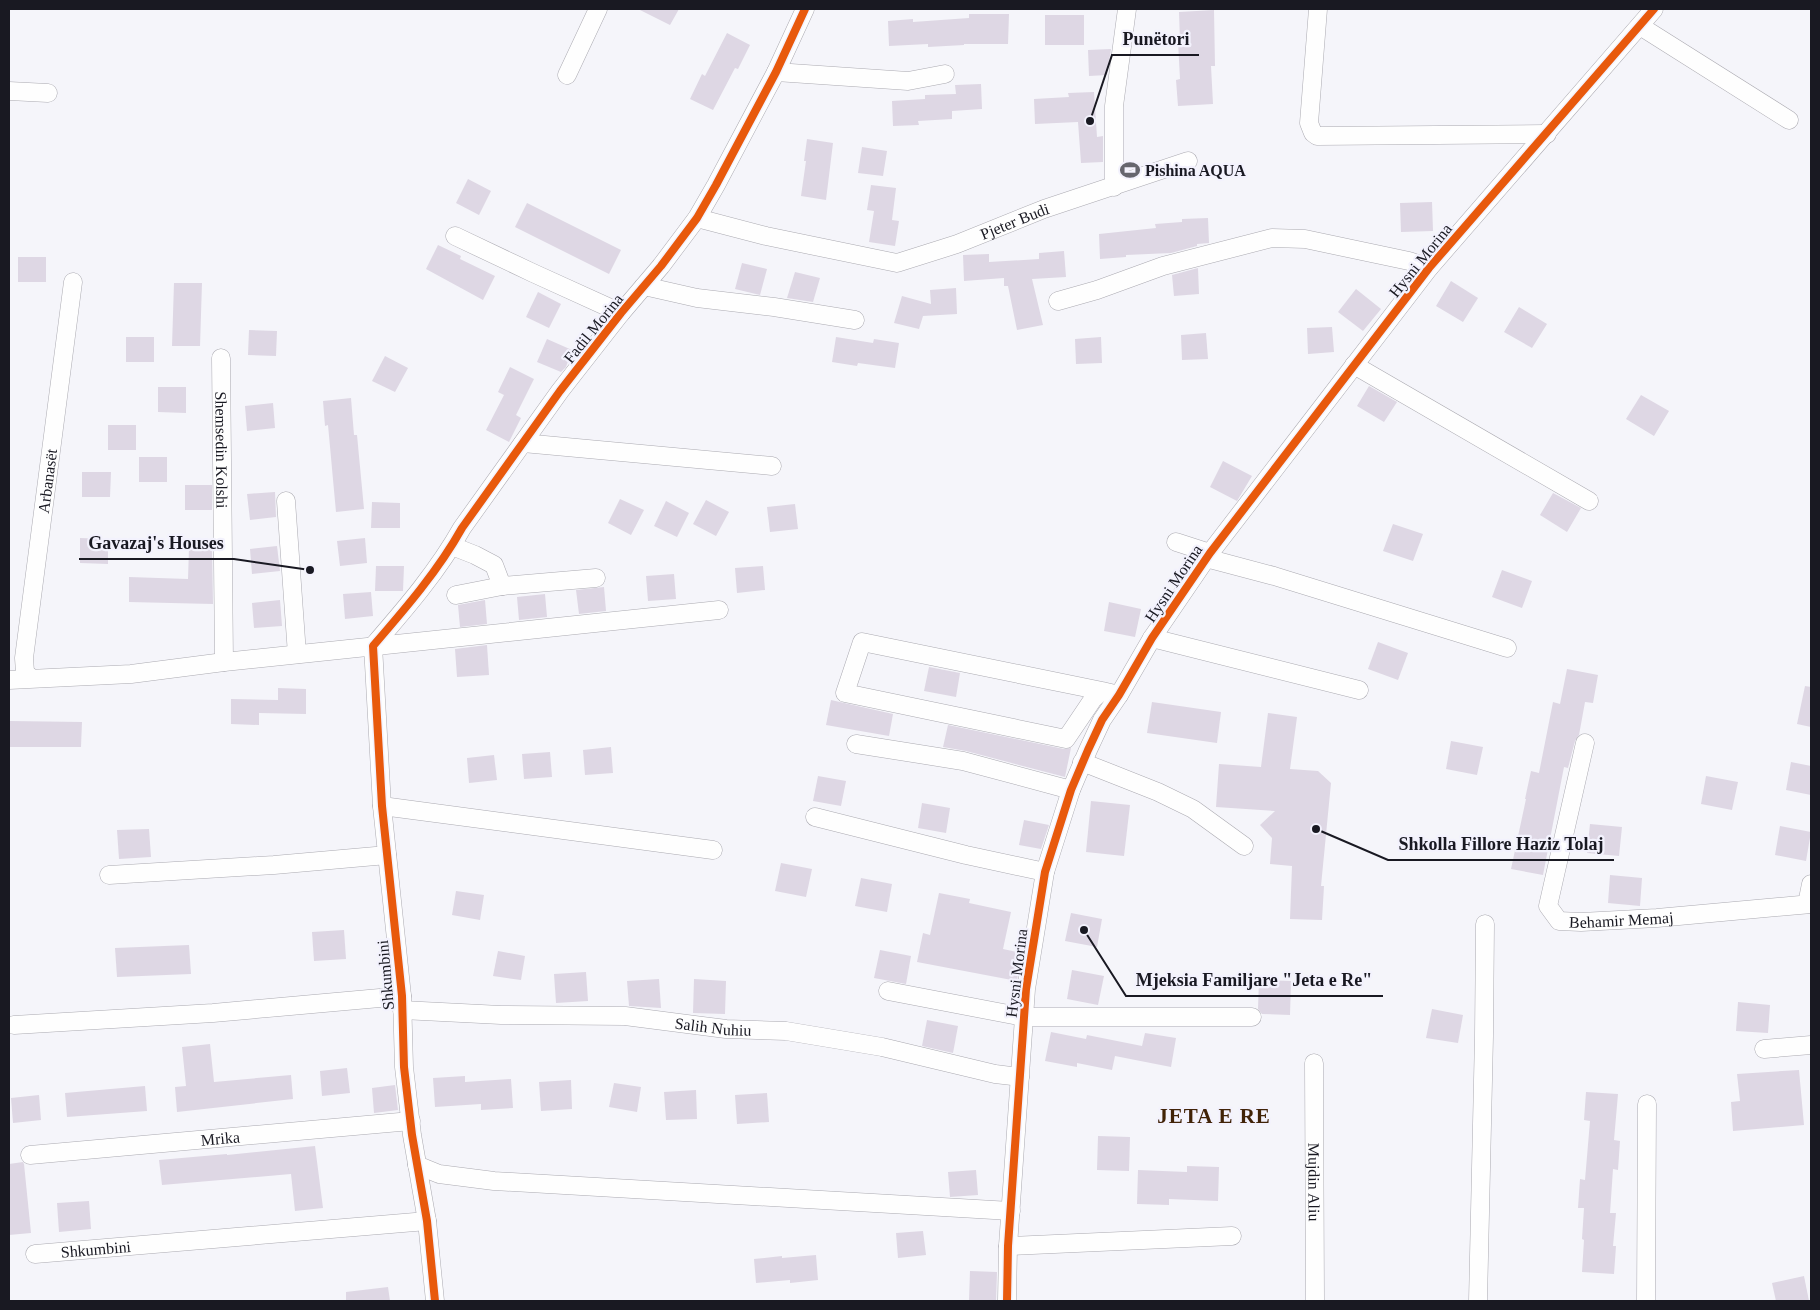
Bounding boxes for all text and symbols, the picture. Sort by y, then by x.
callout: Punëtori [1112,22,1199,55]
text: Punëtori [1123,29,1190,49]
sports icon: Pishina AQUA [1119,159,1141,181]
place label: Pishina AQUA [1145,162,1246,179]
street label: Pjeter Budi [978,200,1052,243]
street label: Hysni Morina [1386,220,1456,301]
street label: Fadil Morina [560,290,626,366]
street label: Shemsedin Kolshi [212,391,230,509]
street label: Arbanasët [35,447,60,514]
callout: Gavazaj's Houses [79,526,234,559]
text: Gavazaj's Houses [88,533,224,553]
street label: Hysni Morina [1141,541,1206,626]
callout: Shkolla Fillore Haziz Tolaj [1388,827,1614,860]
text: Shkolla Fillore Haziz Tolaj [1398,834,1604,854]
street label: Behamir Memaj [1569,909,1674,931]
street label: Hysni Morina [1003,928,1031,1019]
street label: Shkumbini [374,939,397,1011]
callout: Mjeksia Familjare "Jeta e Re" [1126,963,1383,996]
text: Mjeksia Familjare "Jeta e Re" [1136,970,1372,990]
street label: Salih Nuhiu [674,1014,752,1039]
district label: JETA E RE [1157,1104,1271,1128]
street label: Mrika [200,1128,241,1149]
street label: Mujdin Aliu [1304,1143,1323,1221]
street label: Shkumbini [60,1238,132,1261]

